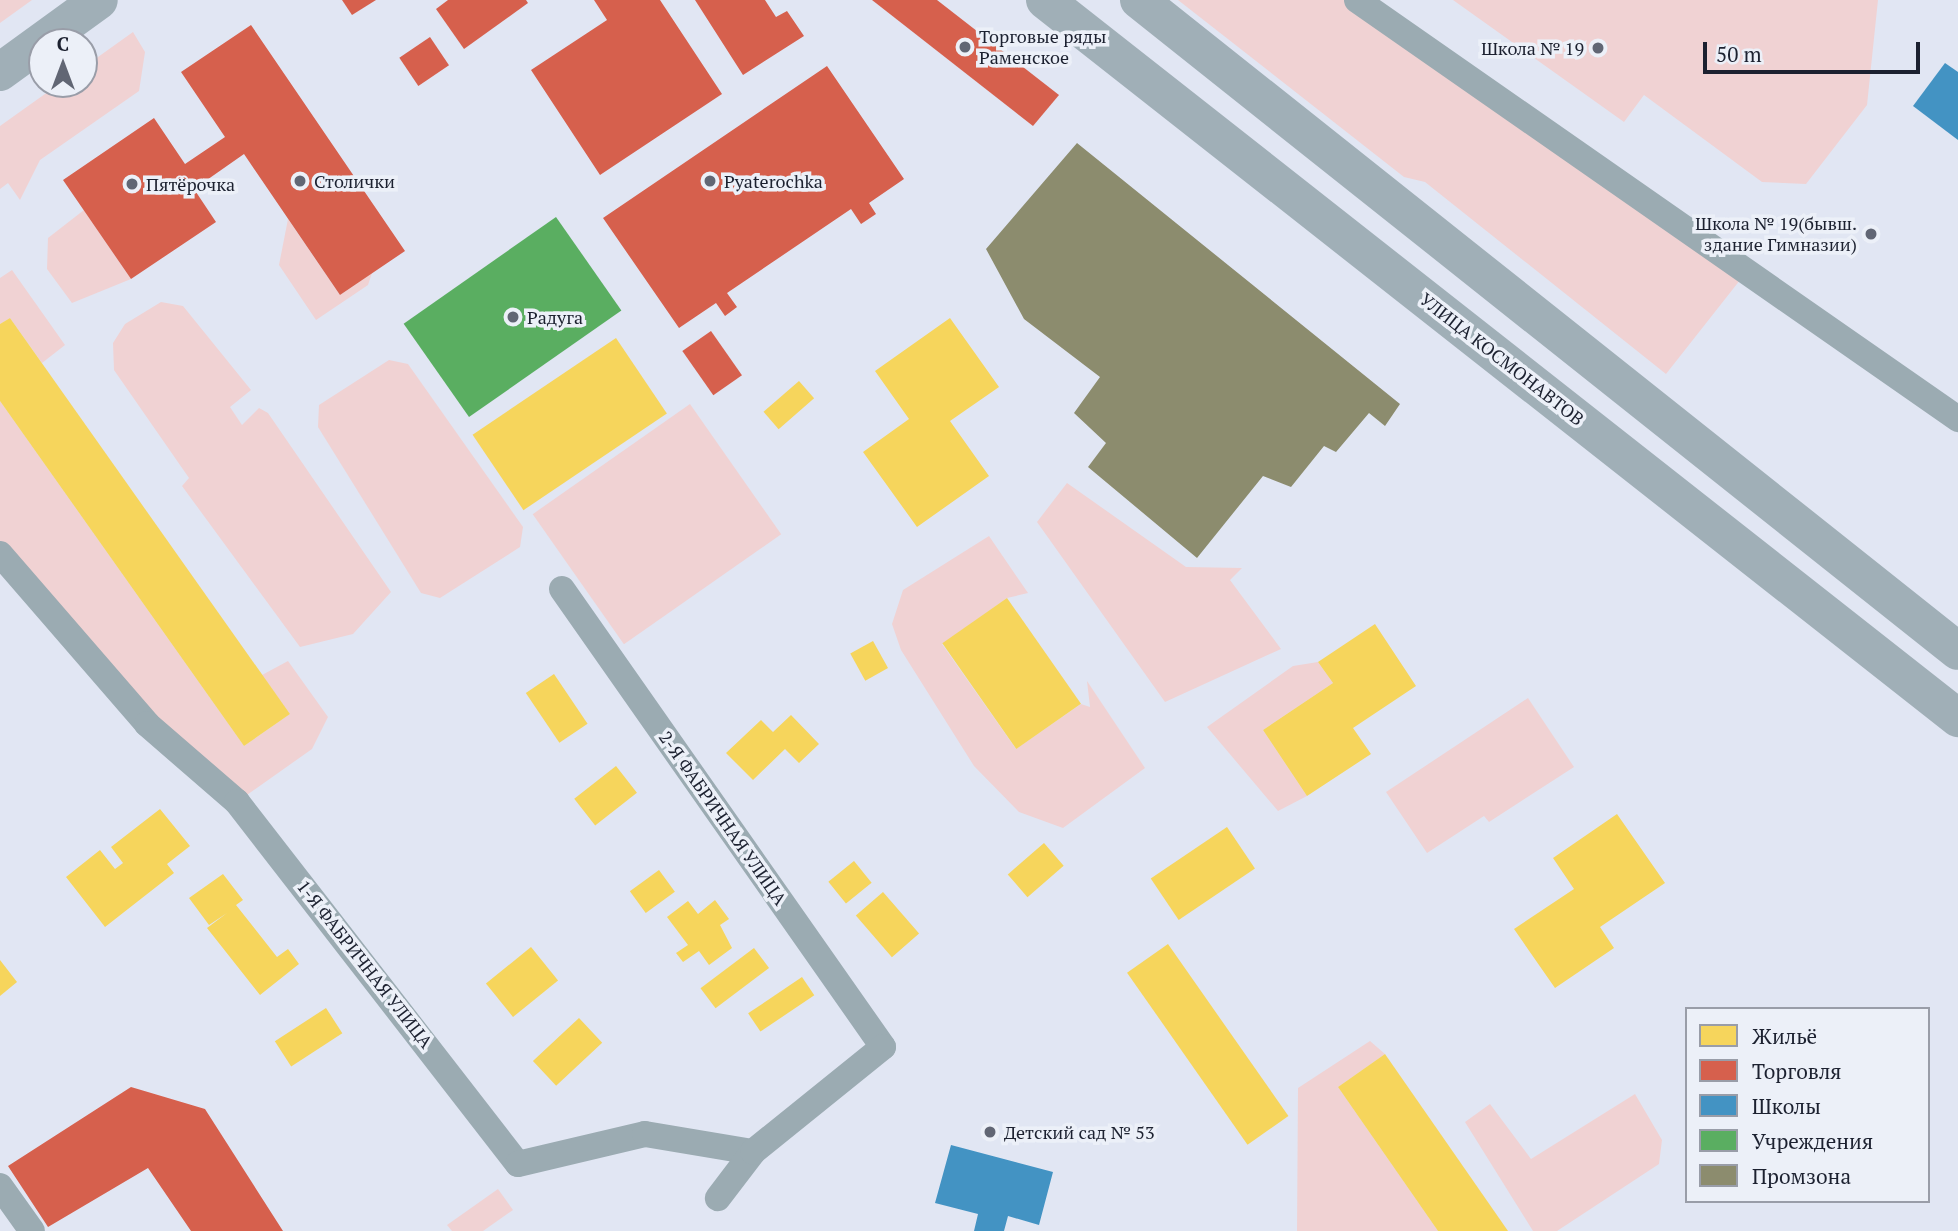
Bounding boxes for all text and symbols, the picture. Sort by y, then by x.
place label: Торговые ряды Раменское [979,26,1107,68]
north arrow [28,28,98,98]
scale bar [1706,28,1923,72]
text: С [57,31,69,56]
place label: Школа № 19 [1481,37,1584,59]
marker: Торговые ряды Раменское [957,39,973,55]
marker: Школа № 19 [1590,40,1606,56]
text: 50 m [1716,40,1762,68]
place label: Столички [314,170,395,192]
place label: Pyaterochka [724,170,823,192]
place label: Пятёрочка [146,173,235,195]
marker: Столички [292,173,308,189]
marker: Pyaterochka [702,173,718,189]
marker: Пятёрочка [124,176,140,192]
place label: Школа № 19(бывш. здание Гимназии) [1695,213,1857,256]
marker: Школа № 19(бывш. здание Гимназии) [1863,226,1879,242]
street label: УЛИЦА КОСМОНАВТОВ [1416,288,1588,430]
place label: Радуга [527,306,583,328]
marker: Радуга [505,309,521,325]
street label: 2-Я ФАБРИЧНАЯ УЛИЦА [655,727,791,909]
street label: 1-Я ФАБРИЧНАЯ УЛИЦА [293,875,437,1053]
legend [1685,1007,1930,1203]
text: Жильё [1752,1022,1817,1050]
text: Торговля [1752,1057,1841,1085]
text: Школы [1752,1092,1821,1120]
place label: Детский сад № 53 [1004,1121,1155,1143]
marker: Детский сад № 53 [982,1124,998,1140]
text: Учреждения [1752,1127,1873,1155]
text: Промзона [1752,1162,1851,1190]

